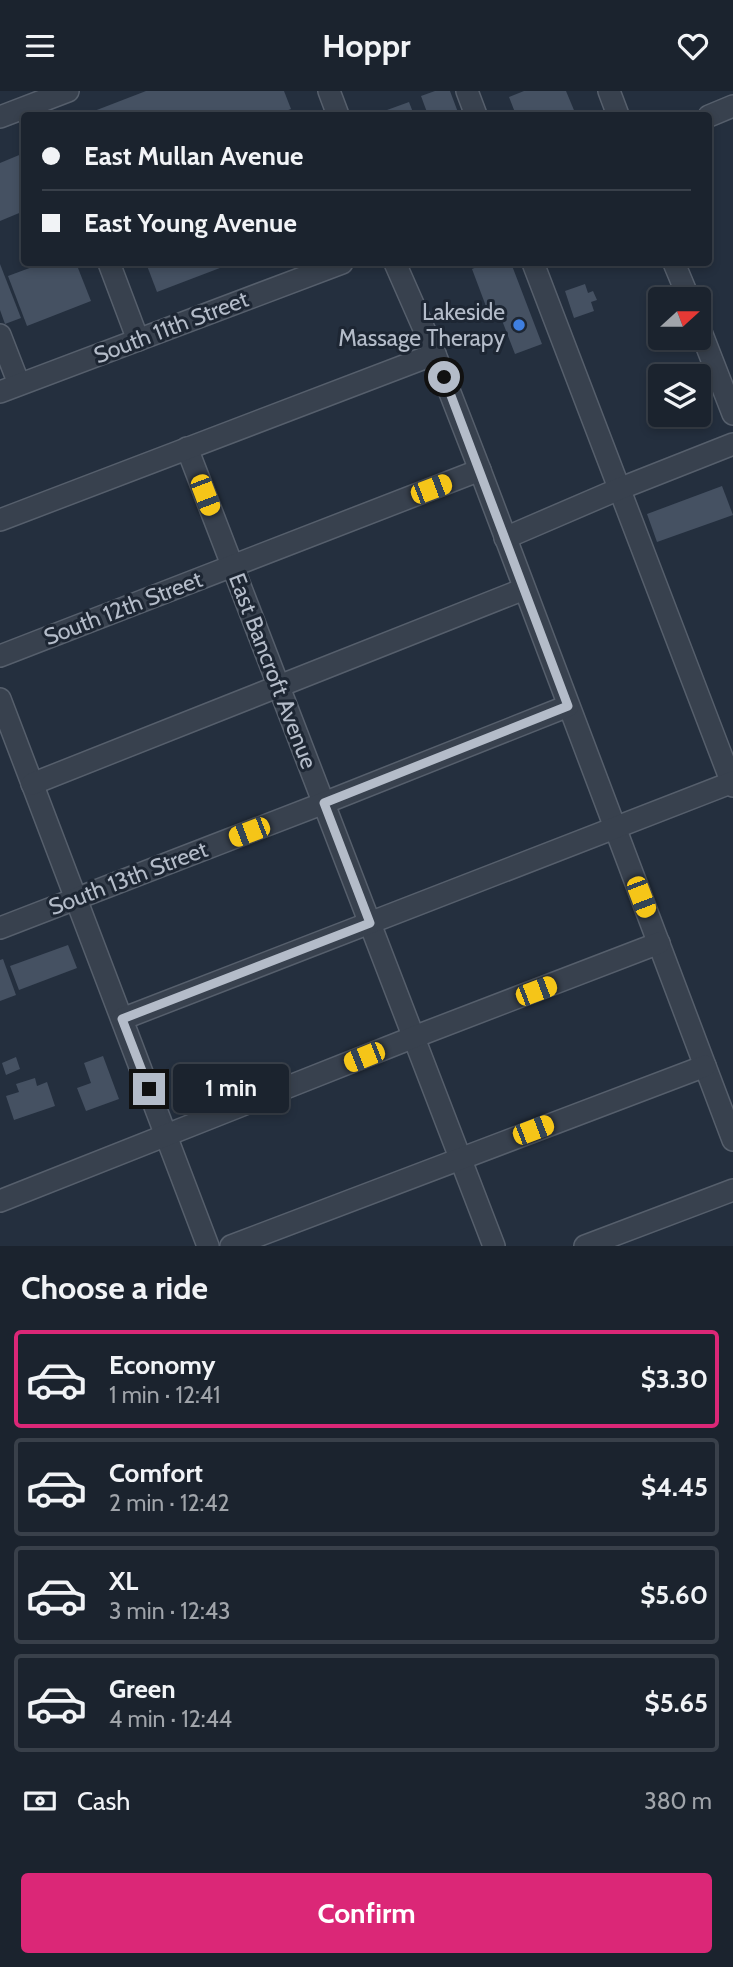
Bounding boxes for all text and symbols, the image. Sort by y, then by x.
text: Hoppr [322,26,411,65]
icon: menu [21,27,59,65]
icon: heart [674,27,712,65]
text: East Mullan Avenue [84,140,303,172]
text: East Young Avenue [84,207,297,239]
street label: South 11th Street [90,285,252,369]
north arrow [648,287,710,350]
map controls [648,287,711,427]
place label: Lakeside Massage Therapy [338,298,505,352]
marker: Lakeside Massage Therapy [511,317,527,333]
route start [428,361,460,393]
button: layers [648,364,711,427]
car [188,472,223,518]
car [408,472,455,506]
street label: South 12th Street [40,565,206,651]
street label: East Bancroft Avenue [223,569,323,773]
car [226,815,273,849]
street label: South 13th Street [45,835,212,921]
car [624,874,659,920]
car [513,974,560,1008]
car [341,1039,388,1075]
callout: 1 min [174,1065,289,1114]
route end [133,1073,165,1105]
text: 1 min [205,1074,257,1102]
car [510,1113,557,1147]
text: Choose a ride [21,1268,208,1307]
icon: car [25,1348,88,1411]
text: Economy [109,1349,215,1381]
text: $3.30 [641,1363,708,1395]
text: 1 min · 12:41 [109,1381,221,1409]
icon: car [25,1456,88,1519]
text: Comfort [109,1457,203,1489]
text: $4.45 [641,1471,708,1503]
text: 2 min · 12:42 [109,1489,230,1517]
icon: car [25,1564,88,1627]
text: XL [109,1565,138,1597]
text: $5.60 [640,1579,708,1611]
text: 3 min · 12:43 [109,1597,230,1625]
icon: car [25,1672,88,1735]
text: Green [109,1673,176,1705]
text: $5.65 [645,1687,708,1719]
text: 4 min · 12:44 [109,1705,232,1733]
icon: cash [21,1782,59,1820]
text: Cash [77,1785,130,1817]
text: 380 m [644,1787,712,1815]
button: Confirm [21,1873,712,1953]

